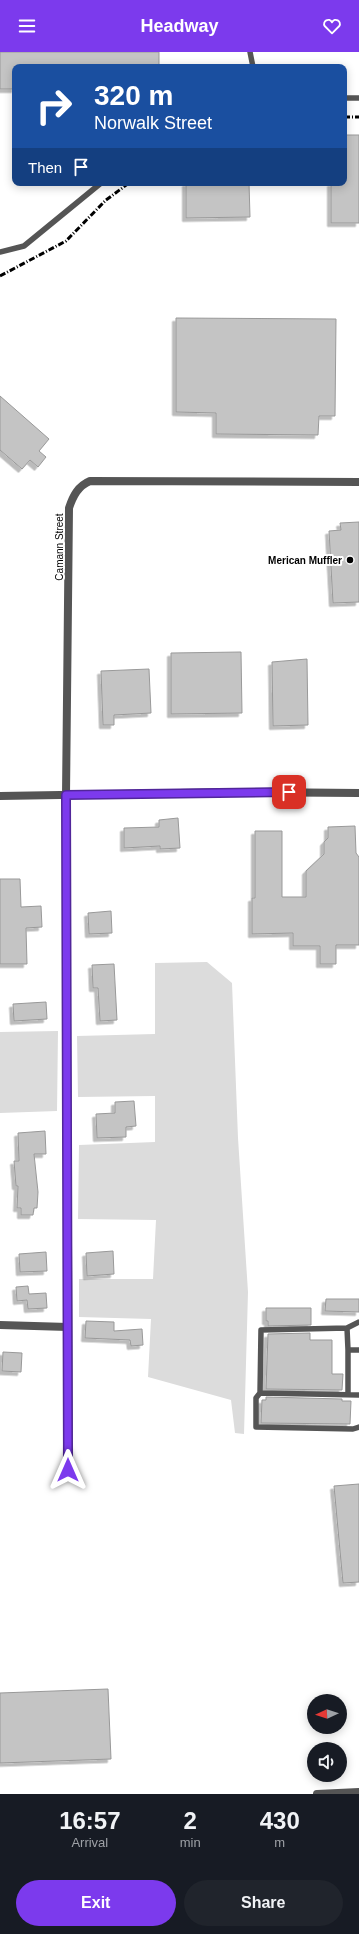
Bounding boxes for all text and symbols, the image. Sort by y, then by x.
icon: menu [16,15,38,37]
icon: heart [321,15,343,37]
text: Headway [140,16,219,36]
icon: right [28,80,80,132]
text: 320 m [94,80,173,111]
text: Norwalk Street [94,113,212,133]
icon: arrive [70,156,92,178]
text: Then [28,159,62,176]
street label: Camann Street [54,513,65,581]
place label: Merican Muffler [268,555,342,566]
marker: Merican Muffler [345,555,355,565]
pin [272,775,306,809]
icon: arrive [278,781,300,803]
position arrow [47,1449,89,1491]
north arrow [307,1694,347,1734]
map controls [307,1694,347,1782]
button: sound [307,1742,347,1782]
text: 16:57 [59,1807,121,1834]
text: 2 [183,1807,197,1834]
text: 430 [260,1807,300,1834]
text: Arrival [71,1835,108,1850]
text: min [180,1835,201,1850]
text: m [274,1835,285,1850]
button: Exit [16,1880,176,1926]
button: Share [184,1880,343,1926]

